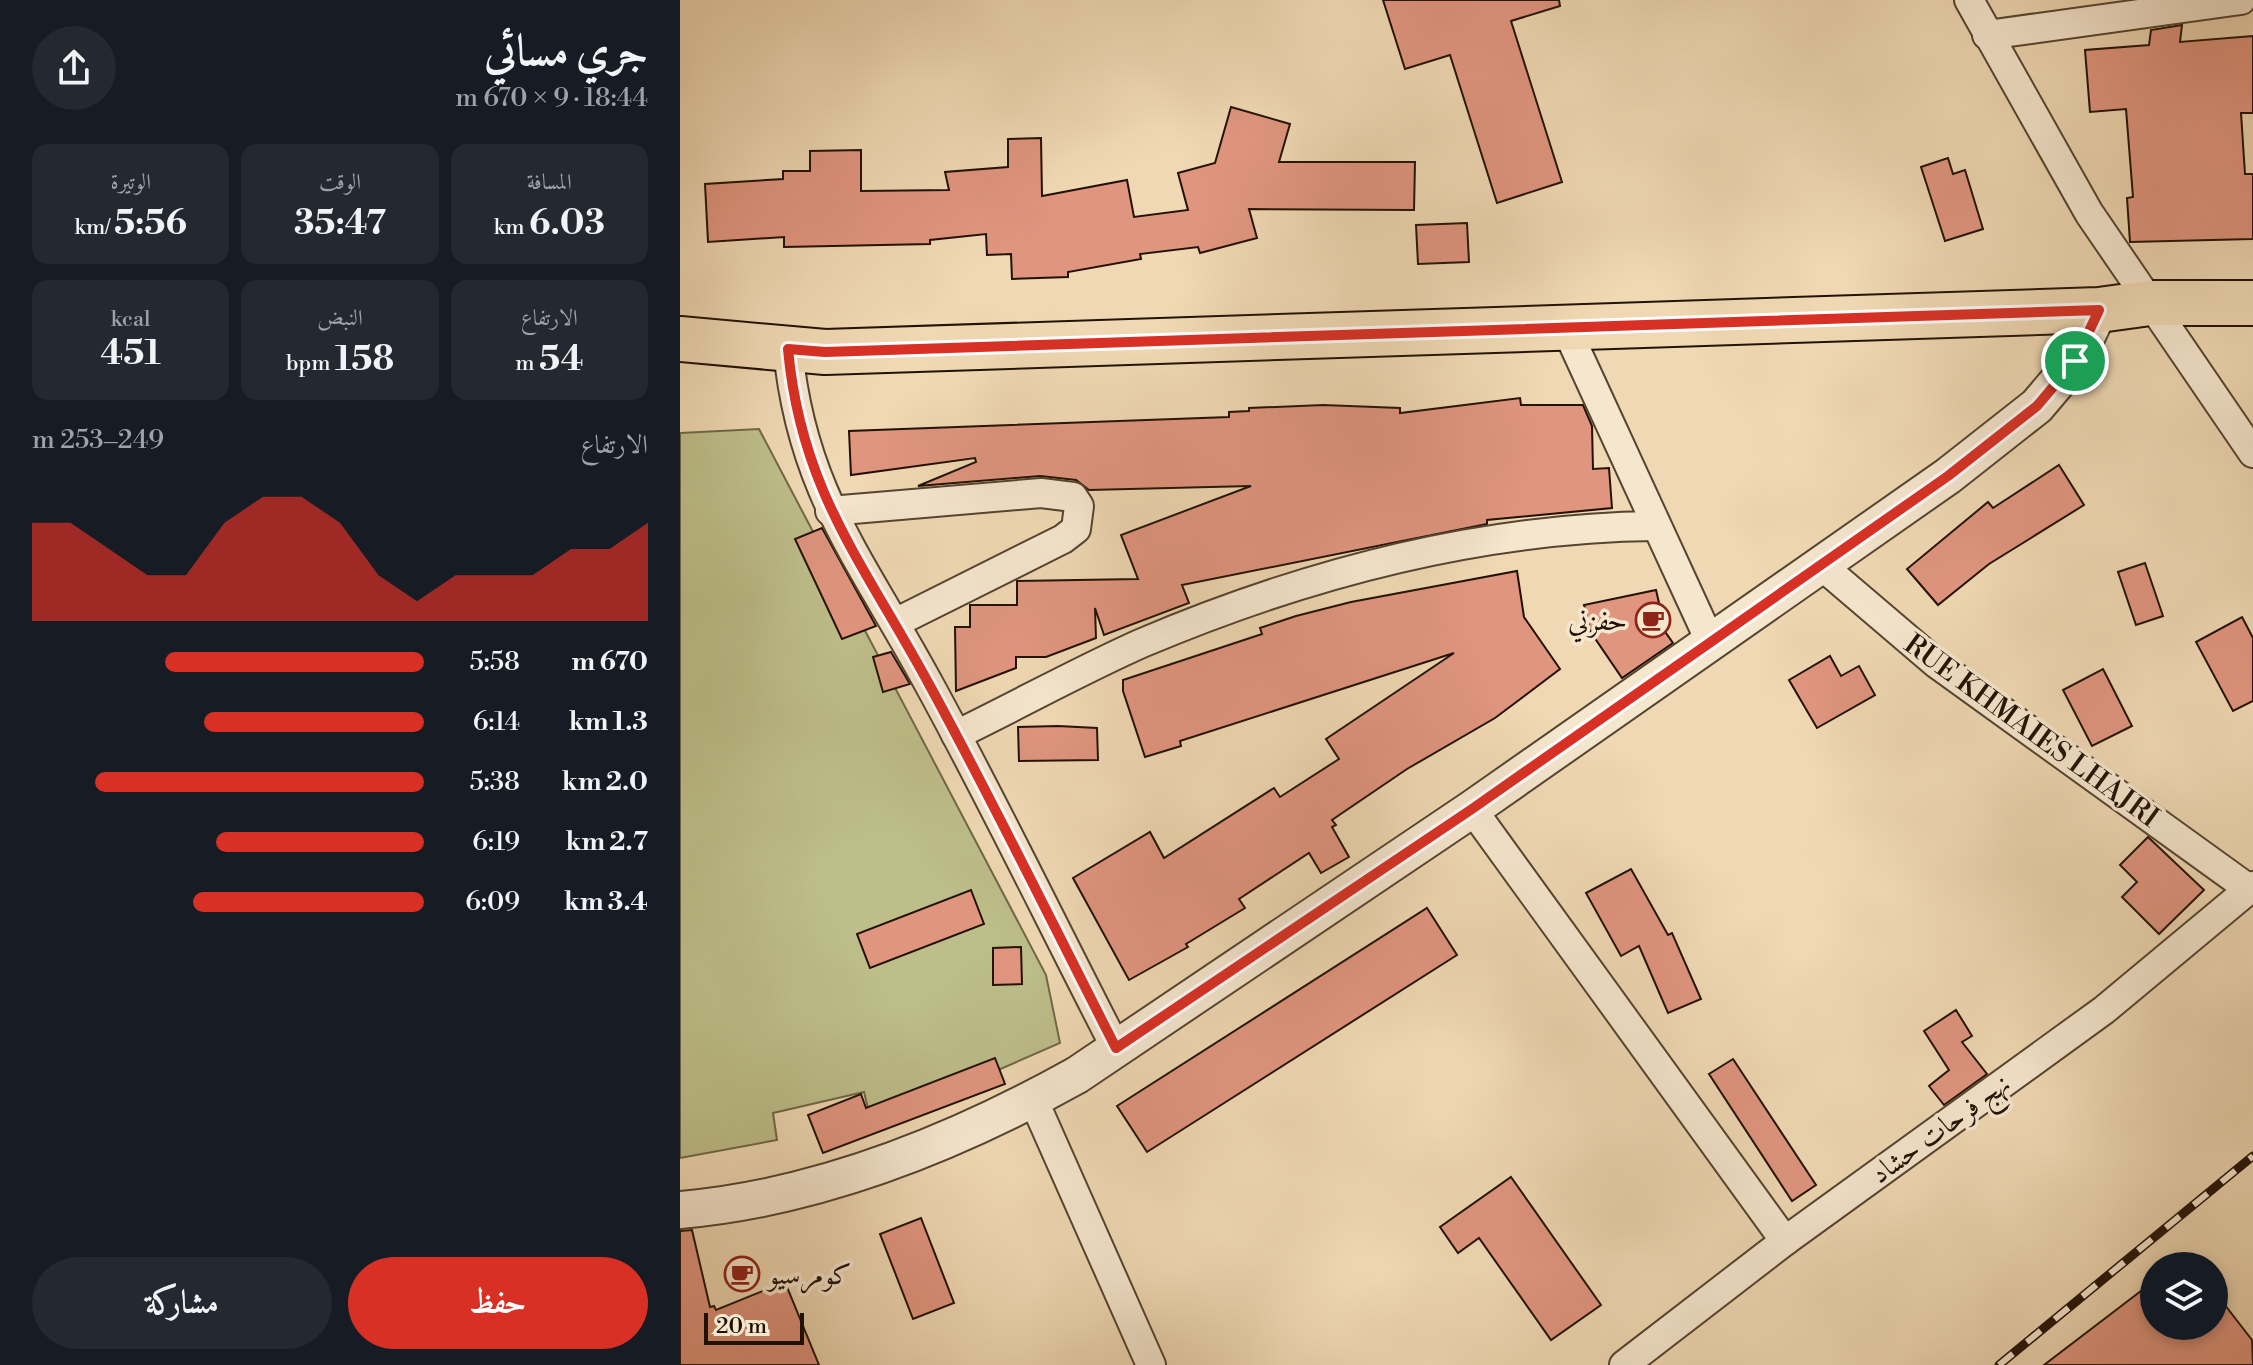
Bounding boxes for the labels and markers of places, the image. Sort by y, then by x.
pin [2041,327,2109,395]
cafe icon: حفزني [1634,601,1672,639]
place label: حفزني [1568,604,1627,643]
cafe icon: كومرسيو [723,1255,761,1293]
place label: كومرسيو [765,1258,851,1294]

